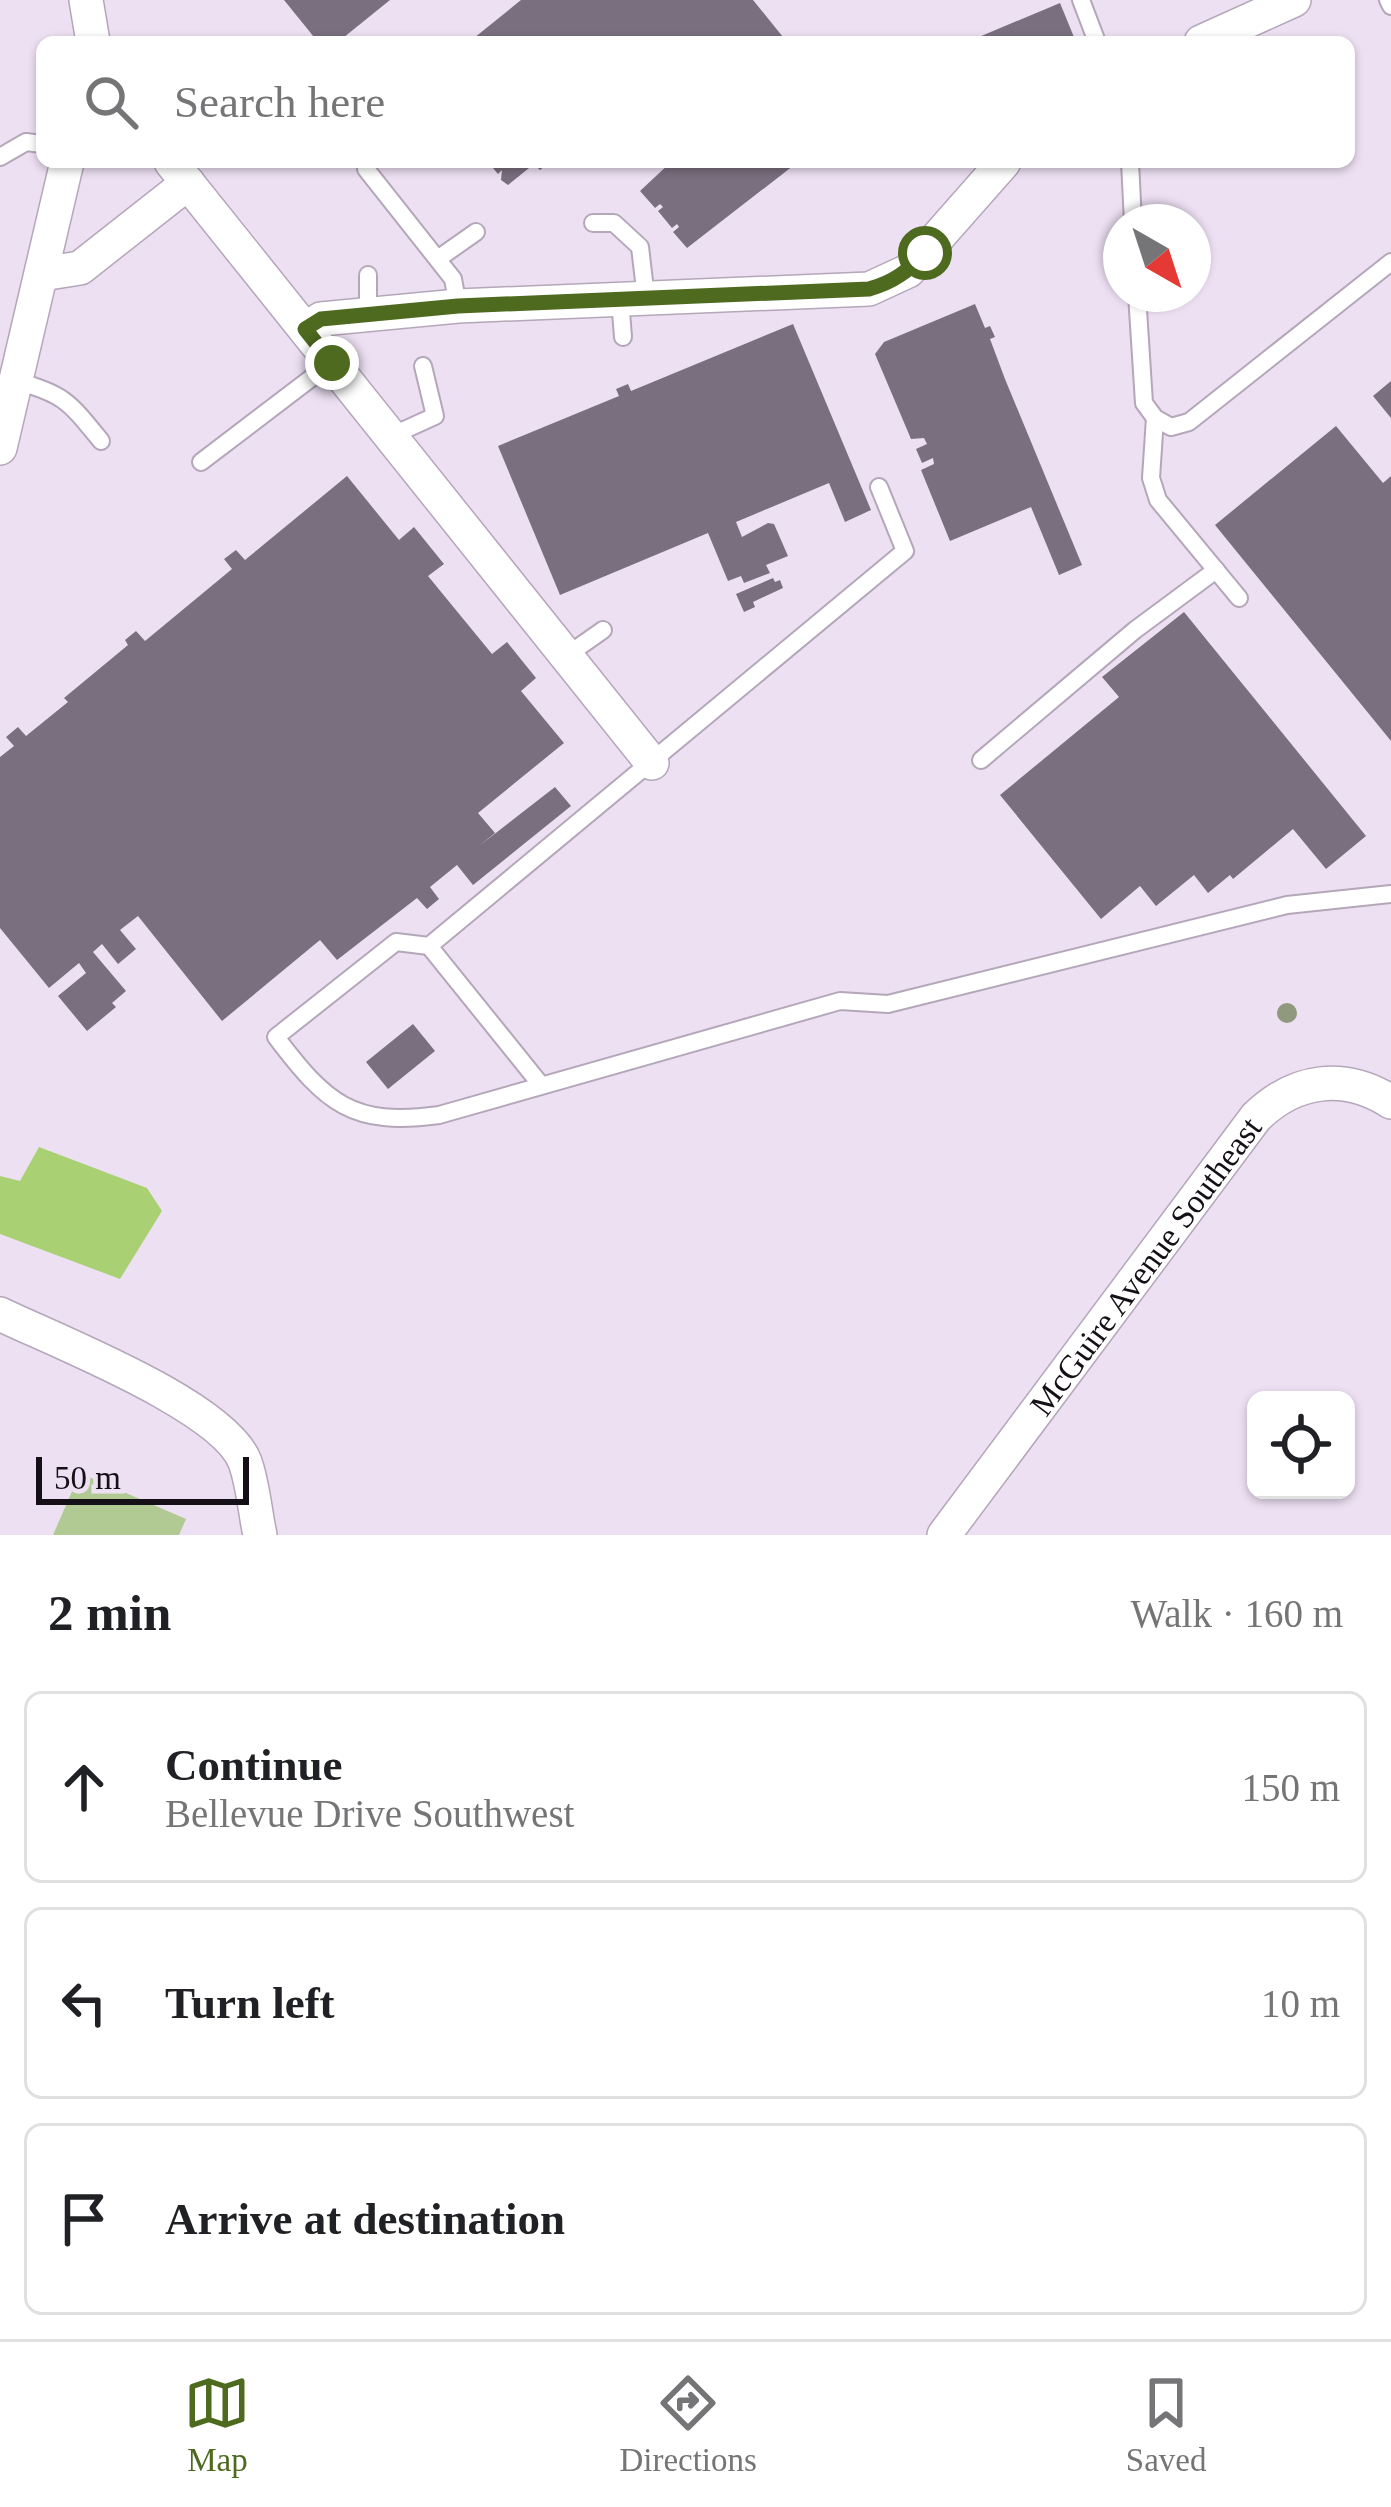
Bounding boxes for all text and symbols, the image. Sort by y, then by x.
search box [36,36,1355,168]
icon: search [78,69,144,135]
text: Search here [174,77,385,127]
north arrow [1103,204,1211,312]
route start [898,226,952,280]
route end [305,336,359,390]
street label: McGuire Avenue Southeast [1023,1110,1269,1422]
map controls [1247,1391,1355,1499]
button: locate [1247,1391,1355,1499]
scale bar [36,1451,249,1504]
text: 50 m [54,1460,121,1496]
text: 2 min [48,1585,171,1641]
text: Walk · 160 m [1131,1592,1343,1635]
text: Continue [165,1740,343,1790]
icon: ahead [51,1754,117,1820]
text: 150 m [1241,1766,1340,1809]
text: Bellevue Drive Southwest [165,1792,574,1835]
icon: left [51,1970,117,2036]
text: Turn left [165,1978,335,2028]
text: 10 m [1261,1982,1340,2025]
icon: arrive [51,2186,117,2252]
text: Arrive at destination [165,2194,565,2244]
tab: Map [184,2370,250,2479]
tab: Directions [619,2370,757,2479]
tab: Saved [1126,2370,1207,2479]

